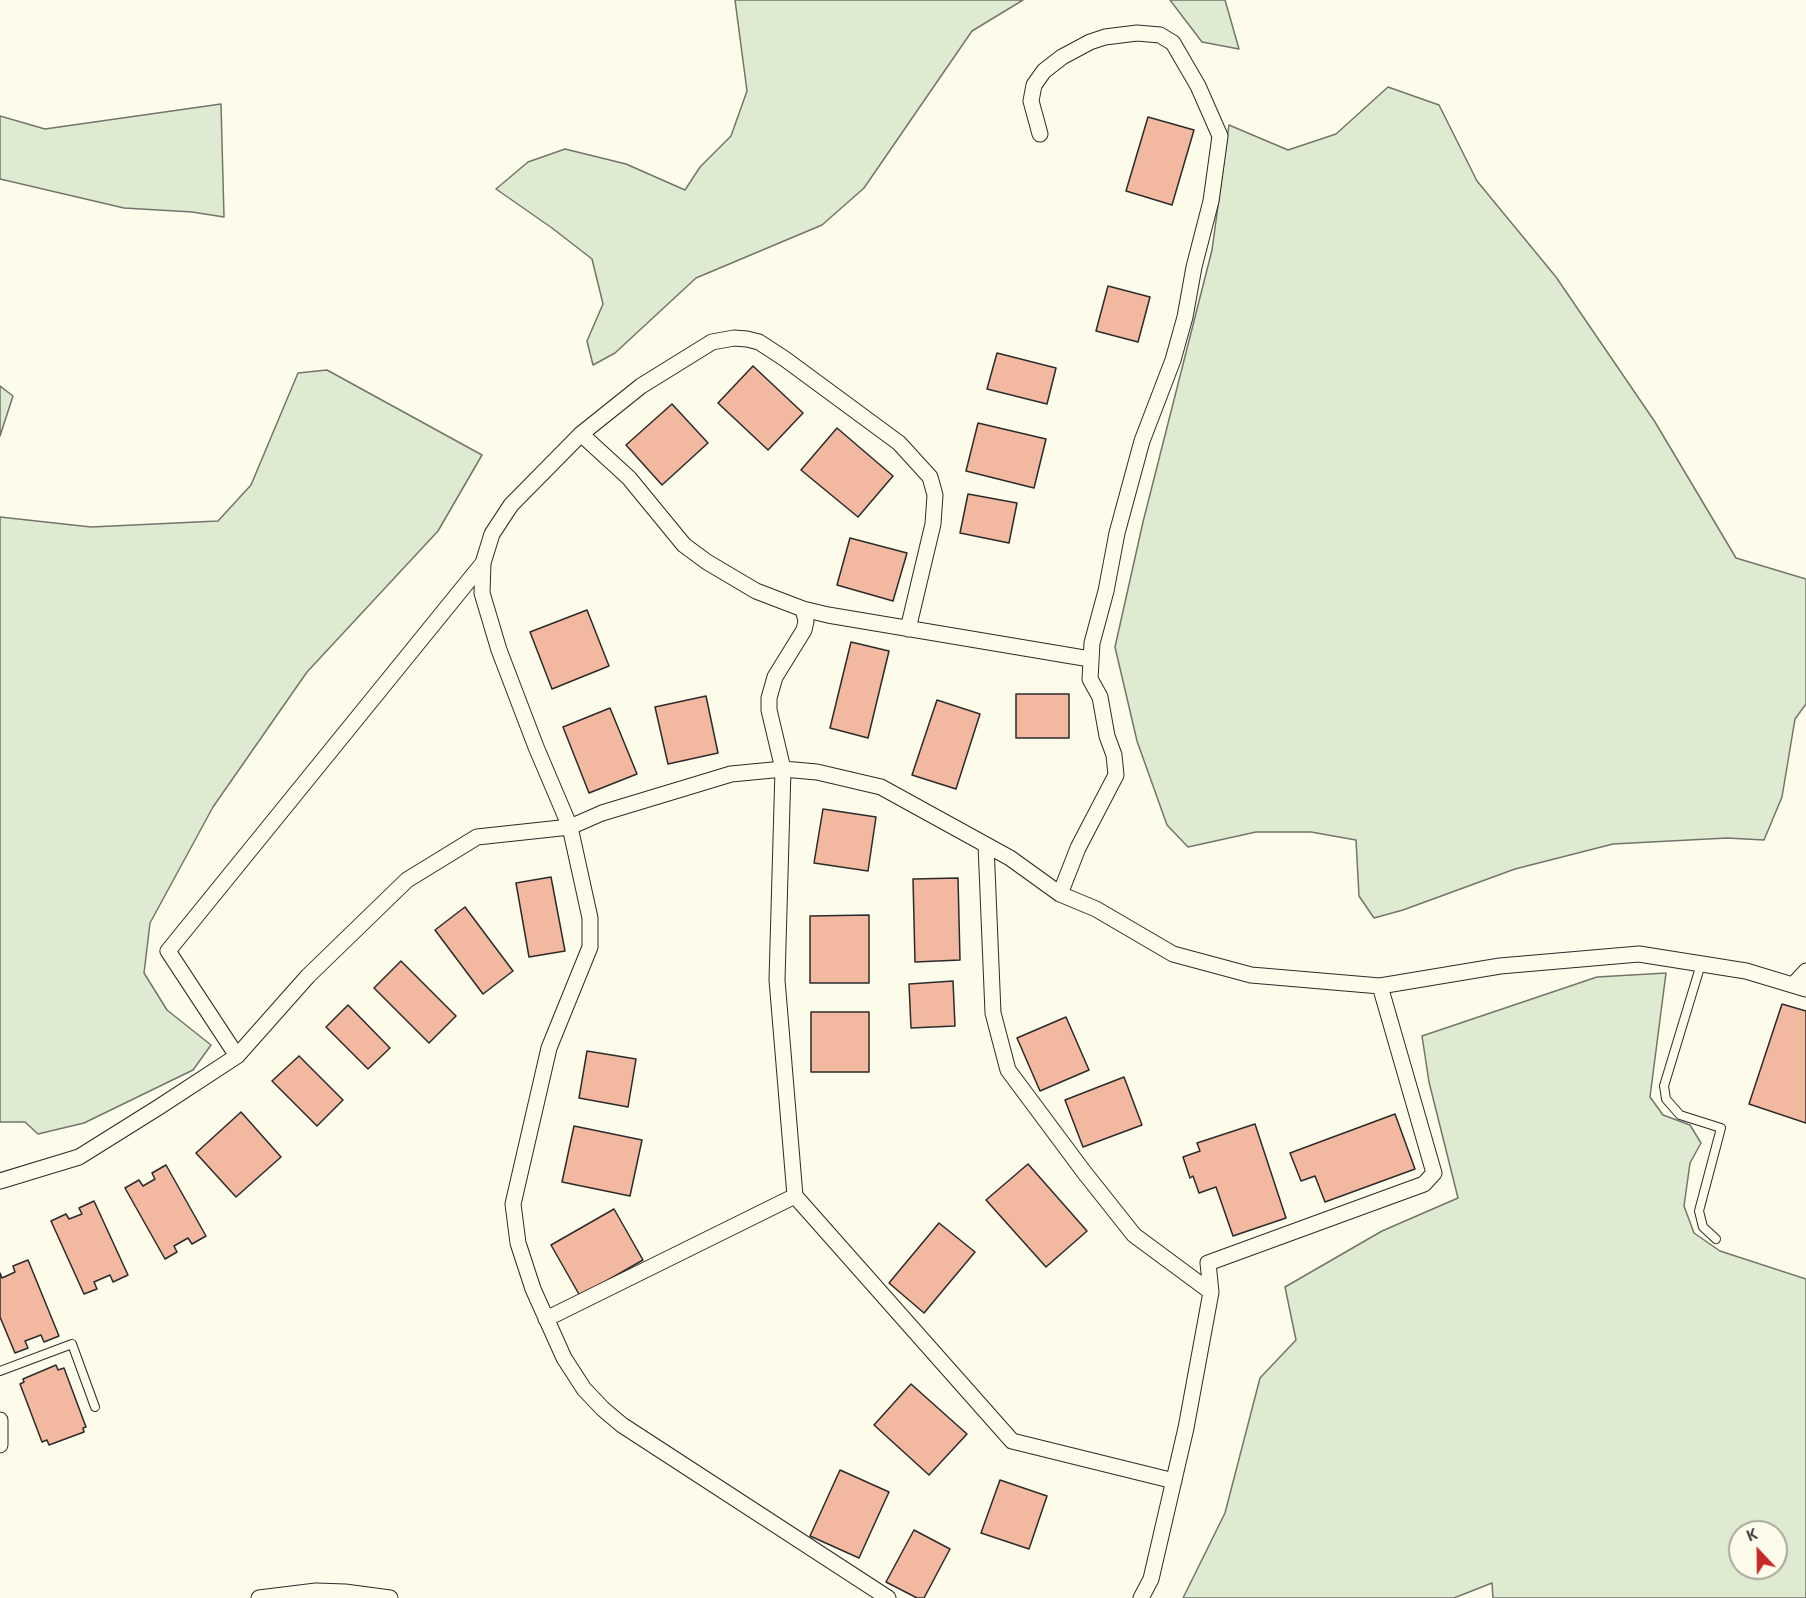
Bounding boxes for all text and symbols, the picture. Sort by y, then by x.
north arrow [1728,1520,1788,1580]
text: K [1744,1524,1760,1545]

